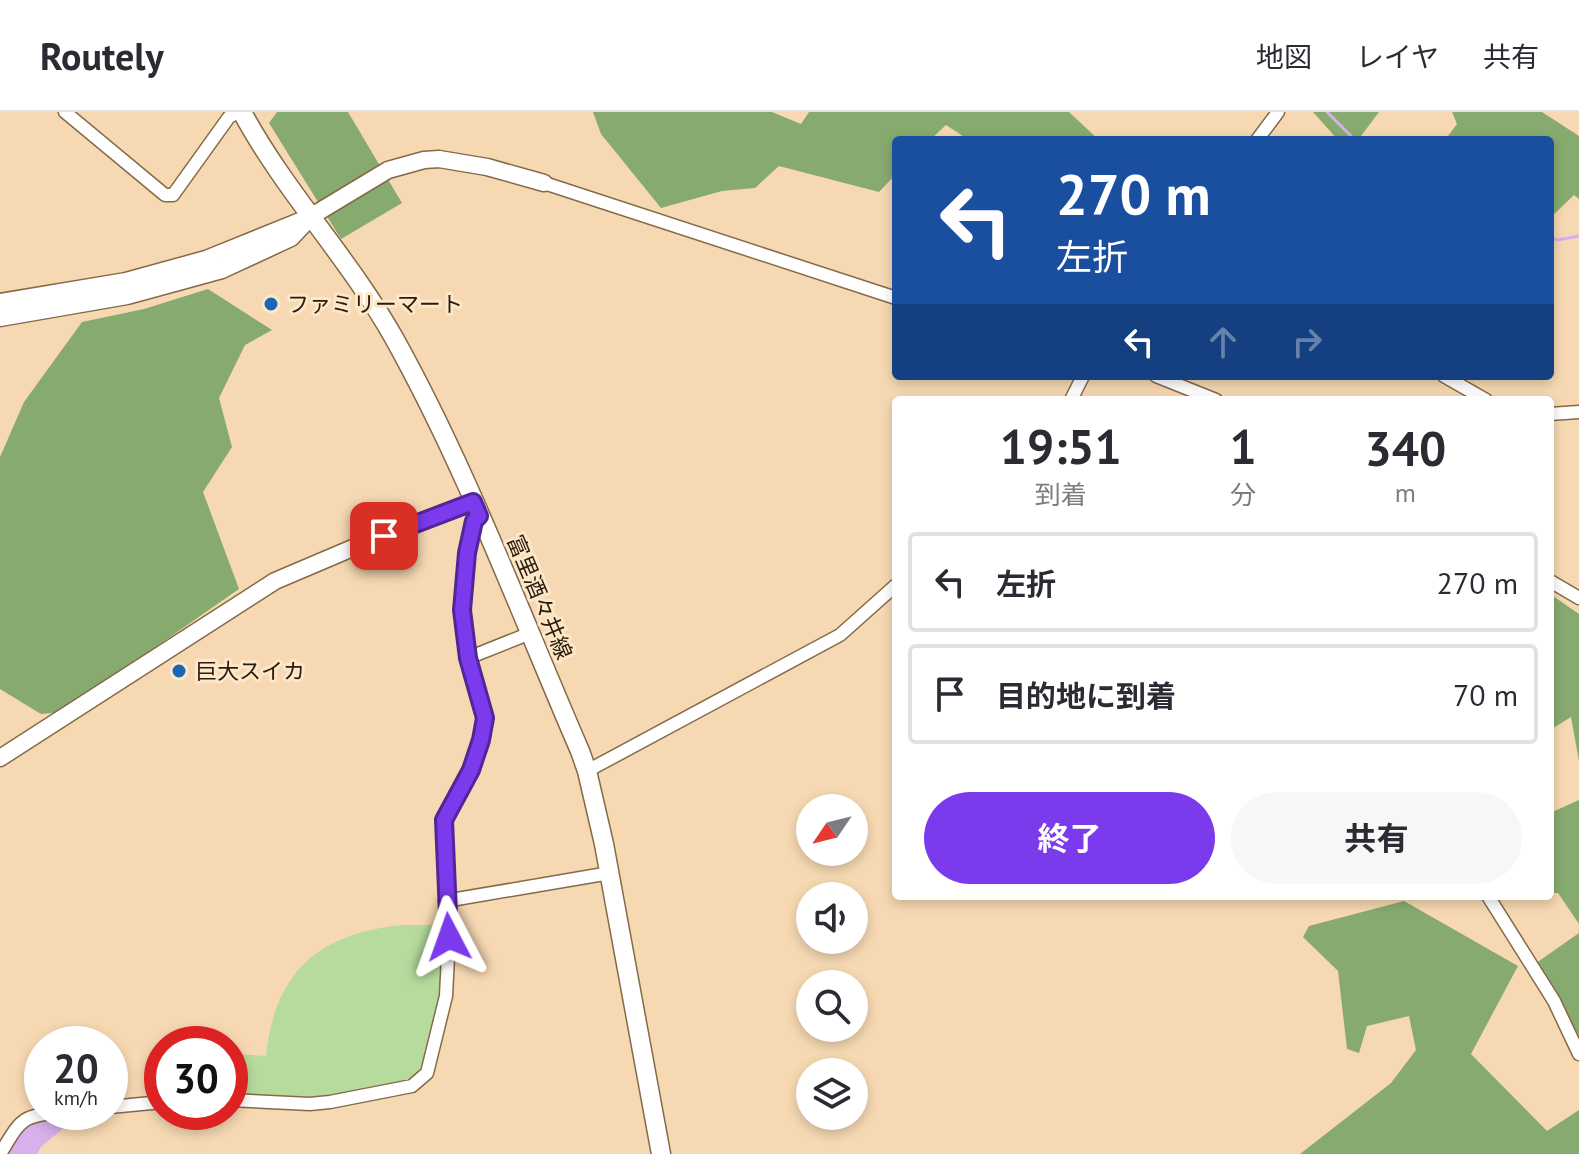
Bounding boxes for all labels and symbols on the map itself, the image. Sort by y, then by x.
place label: ファミリーマート [287,290,463,318]
marker: ファミリーマート [262,295,280,313]
pin [350,502,418,570]
street label: 富里酒々井線 [501,531,579,663]
place label: 巨大スイカ [195,657,305,685]
marker: 巨大スイカ [170,662,188,680]
north arrow [796,794,868,866]
position arrow [407,895,491,979]
speed limit sign: 30 [144,1026,248,1130]

